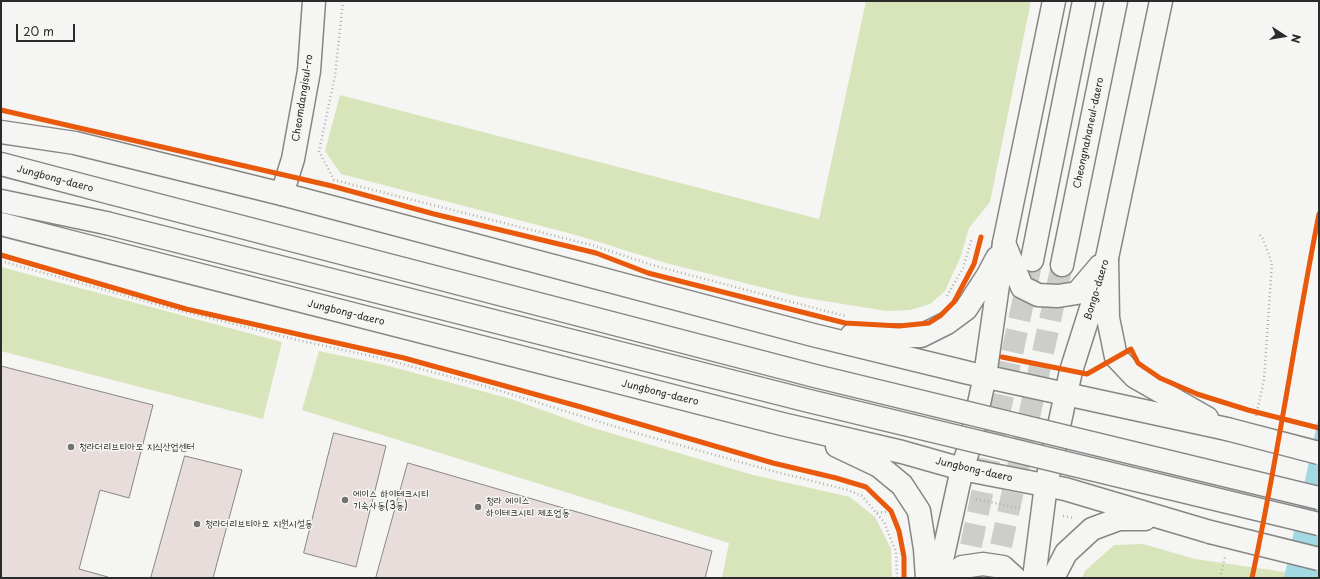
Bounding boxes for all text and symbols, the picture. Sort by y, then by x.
scale bar [18,16,77,42]
north arrow [1264,16,1304,56]
text: 20 m [23,22,54,40]
text: N [1287,33,1305,45]
street label: Cheomdangisul-ro [290,54,316,142]
street label: Cheongnahaneul-daero [1071,76,1107,190]
street label: Jungbong-daero [15,163,95,195]
street label: Bongo-daero [1082,258,1112,322]
street label: Jungbong-daero [306,298,386,328]
street label: Jungbong-daero [620,378,700,408]
place label: 청라더리브티아모 지식산업센터 [79,441,195,453]
marker: 청라더리브티아모 지식산업센터 [66,442,76,452]
street label: Jungbong-daero [934,455,1014,485]
place label: 에이스 하이테크시티 기숙사동(3동) [353,488,429,512]
marker: 에이스 하이테크시티 기숙사동(3동) [340,495,350,505]
place label: 청라 에이스 하이테크시티 제조업동 [486,495,570,518]
marker: 청라 에이스 하이테크시티 제조업동 [473,502,483,512]
place label: 청라더리브티아모 지원시설동 [205,518,313,530]
marker: 청라더리브티아모 지원시설동 [192,519,202,529]

